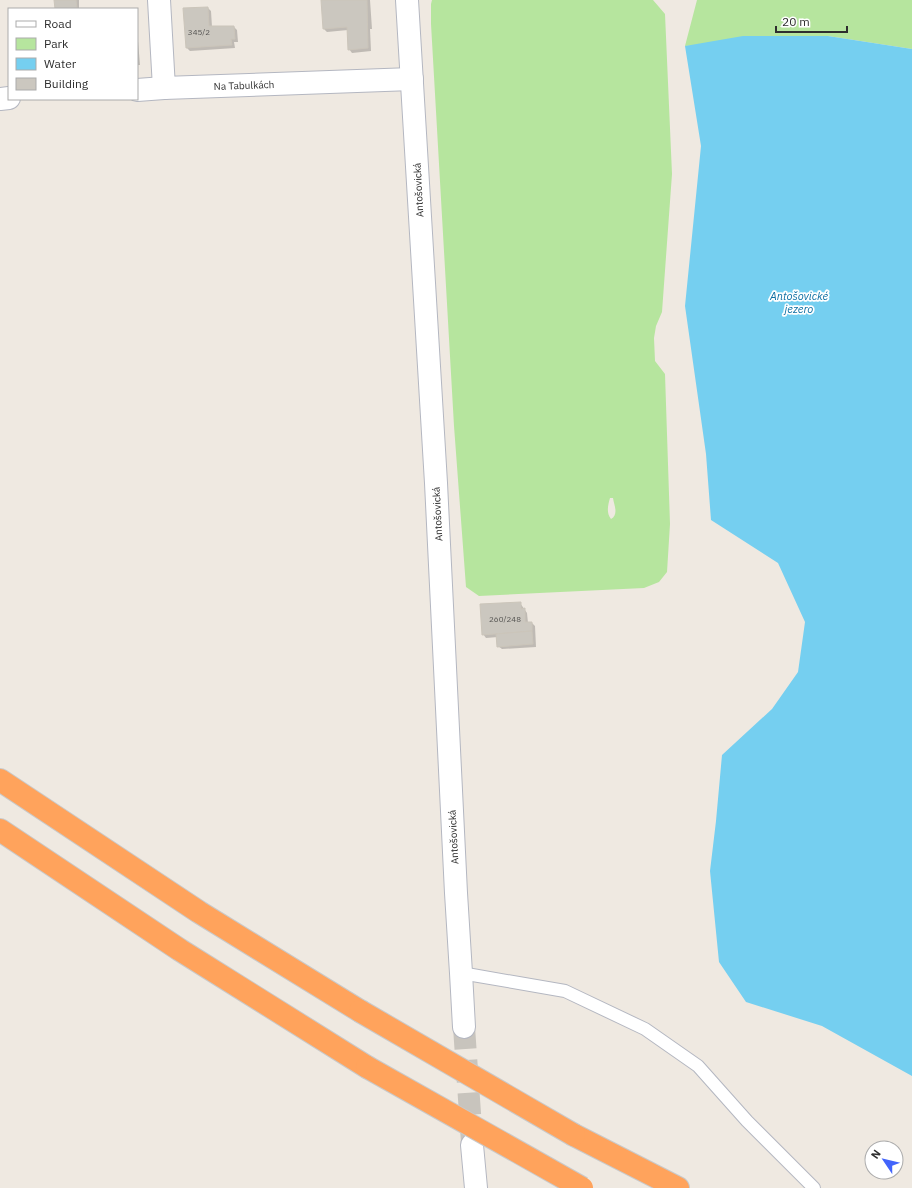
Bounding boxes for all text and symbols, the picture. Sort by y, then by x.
legend [8,8,138,100]
scale bar [776,8,847,34]
text: 20 m [782,14,810,29]
text: Road [44,16,72,31]
house number: 345/2 [188,27,210,37]
text: Park [44,36,69,51]
text: Water [44,56,77,71]
text: Building [44,76,89,91]
street label: Na Tabulkách [214,78,275,93]
street label: Antošovická [411,162,426,218]
water label: Antošovické jezero [769,289,828,316]
street label: Antošovická [430,486,445,542]
house number: 260/248 [489,614,521,624]
street label: Antošovická [446,809,461,865]
north arrow [864,1140,904,1180]
text: N [868,1147,884,1162]

